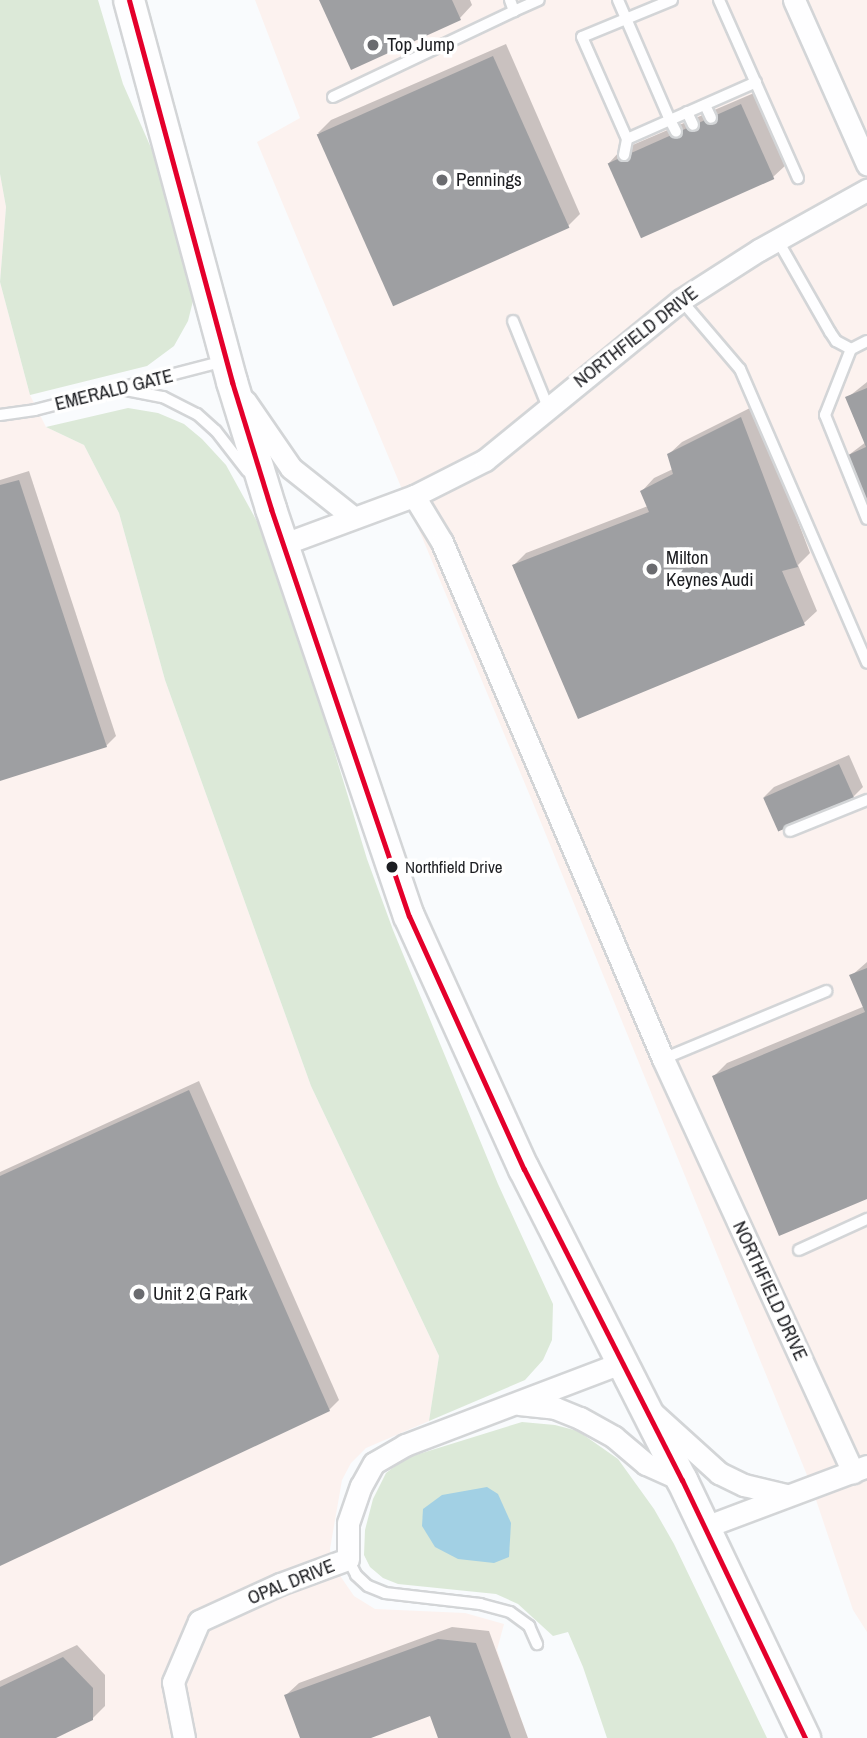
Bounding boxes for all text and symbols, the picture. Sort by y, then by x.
place label: Top Jump [387,34,455,56]
marker: Top Jump [365,37,381,53]
place label: Pennings [456,169,522,191]
marker: Pennings [434,172,450,188]
street label: NORTHFIELD DRIVE [569,281,703,393]
street label: EMERALD GATE [53,364,175,416]
place label: Milton Keynes Audi [666,547,754,591]
marker: Milton Keynes Audi [644,561,660,577]
place label: Northfield Drive [405,857,503,877]
marker: Northfield Drive [385,860,399,874]
street label: NORTHFIELD DRIVE [728,1218,812,1364]
place label: Unit 2 G Park [153,1283,247,1305]
marker: Unit 2 G Park [131,1286,147,1302]
street label: OPAL DRIVE [244,1554,338,1610]

